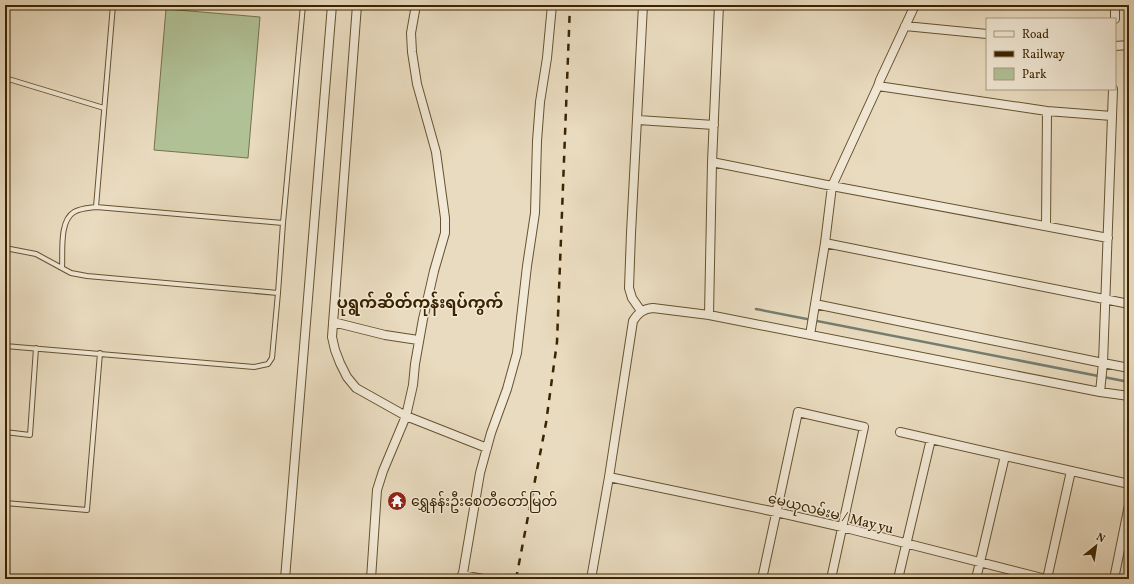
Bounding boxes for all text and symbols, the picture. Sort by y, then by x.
legend [986,18,1116,90]
text: Road [1022,27,1049,43]
text: Railway [1022,47,1065,63]
text: Park [1022,67,1047,83]
district label: ပုရွက်ဆိတ်ကုန်းရပ်ကွက် [337,291,503,316]
street label: မေယုလမ်းမ / May yu [766,488,896,540]
temple icon: ရွှေနန်းဦးစေတီတော်မြတ် [386,490,408,512]
place label: ရွှေနန်းဦးစေတီတော်မြတ် [411,491,557,513]
north arrow [1076,526,1116,566]
text: N [1093,530,1107,547]

